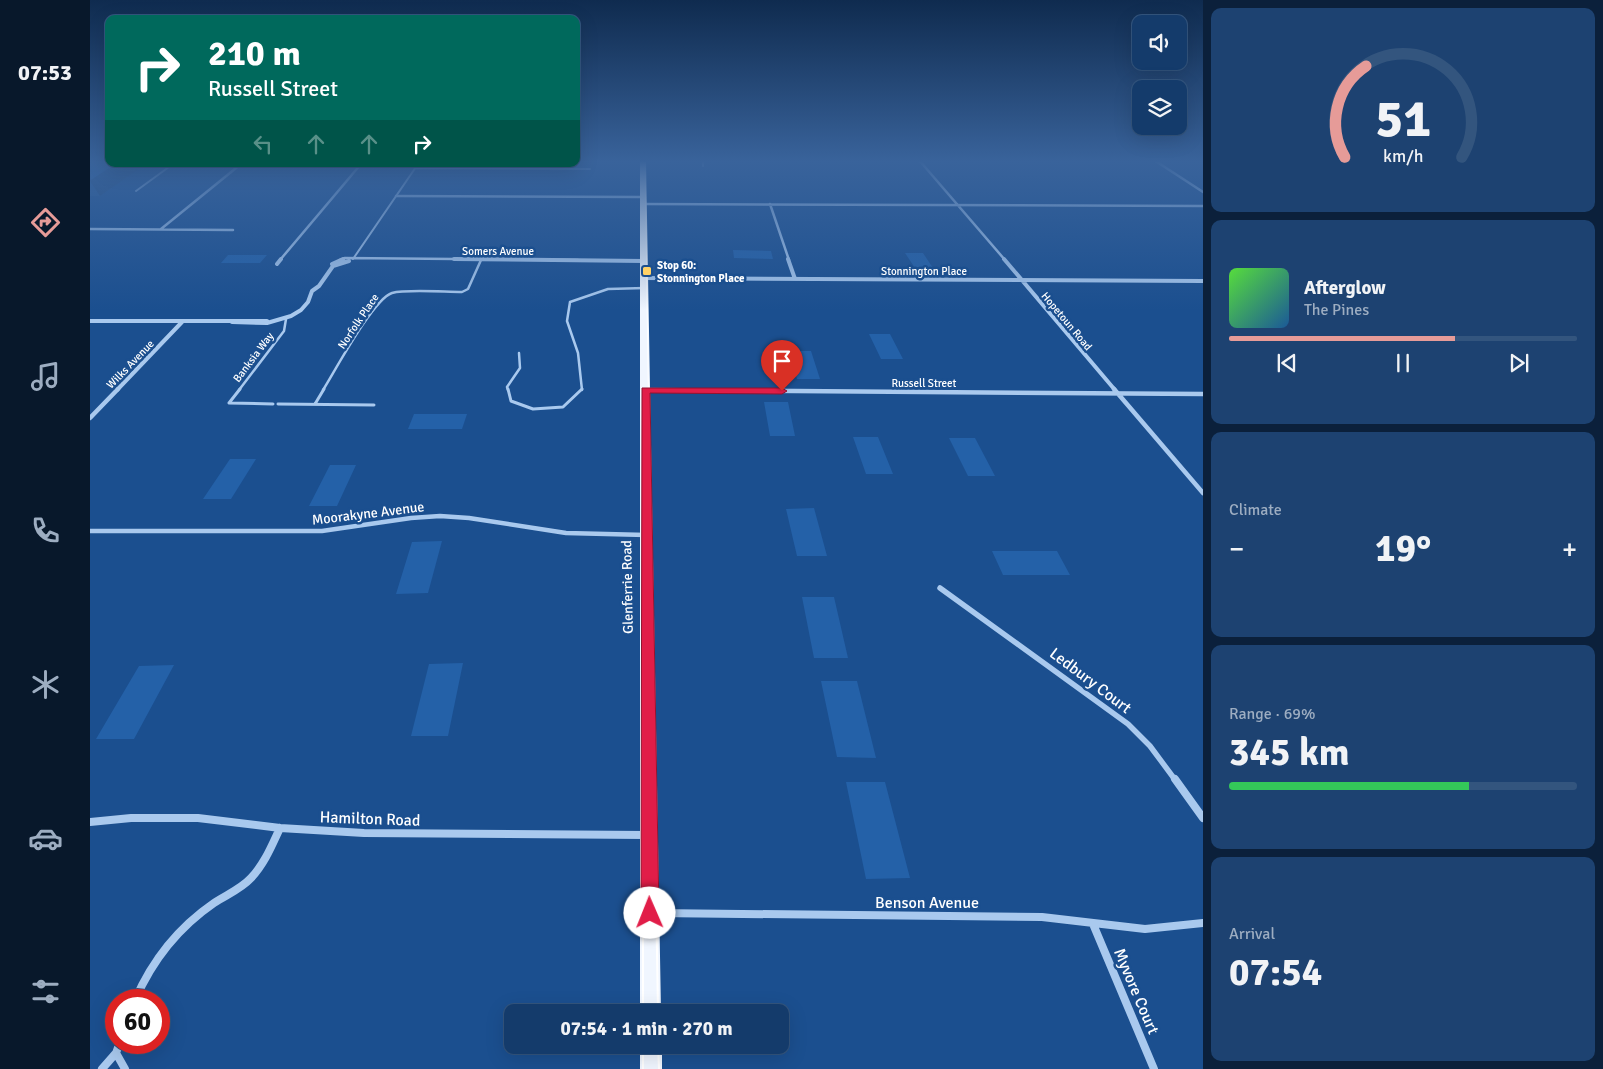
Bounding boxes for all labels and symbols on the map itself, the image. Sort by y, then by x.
street label: Somers Avenue [462,245,534,258]
place label: Stop 60: Stonnington Place [657,259,745,285]
marker: Stop 60: Stonnington Place [641,265,653,277]
street label: Stonnington Place [881,265,967,278]
street label: Hopetoun Road [1039,290,1095,353]
street label: Norfolk Place [335,291,382,351]
street label: Banksia Way [230,329,277,385]
street label: Wilks Avenue [104,337,157,391]
pin [761,340,803,391]
street label: Russell Street [892,377,957,390]
street label: Moorakyne Avenue [311,498,425,529]
street label: Glenferrie Road [618,540,637,634]
street label: Ledbury Court [1046,644,1136,718]
street label: Hamilton Road [319,807,421,831]
position arrow [623,886,675,938]
street label: Benson Avenue [875,893,979,913]
street label: Myvore Court [1109,945,1163,1038]
speed limit sign: 60 [105,989,170,1054]

